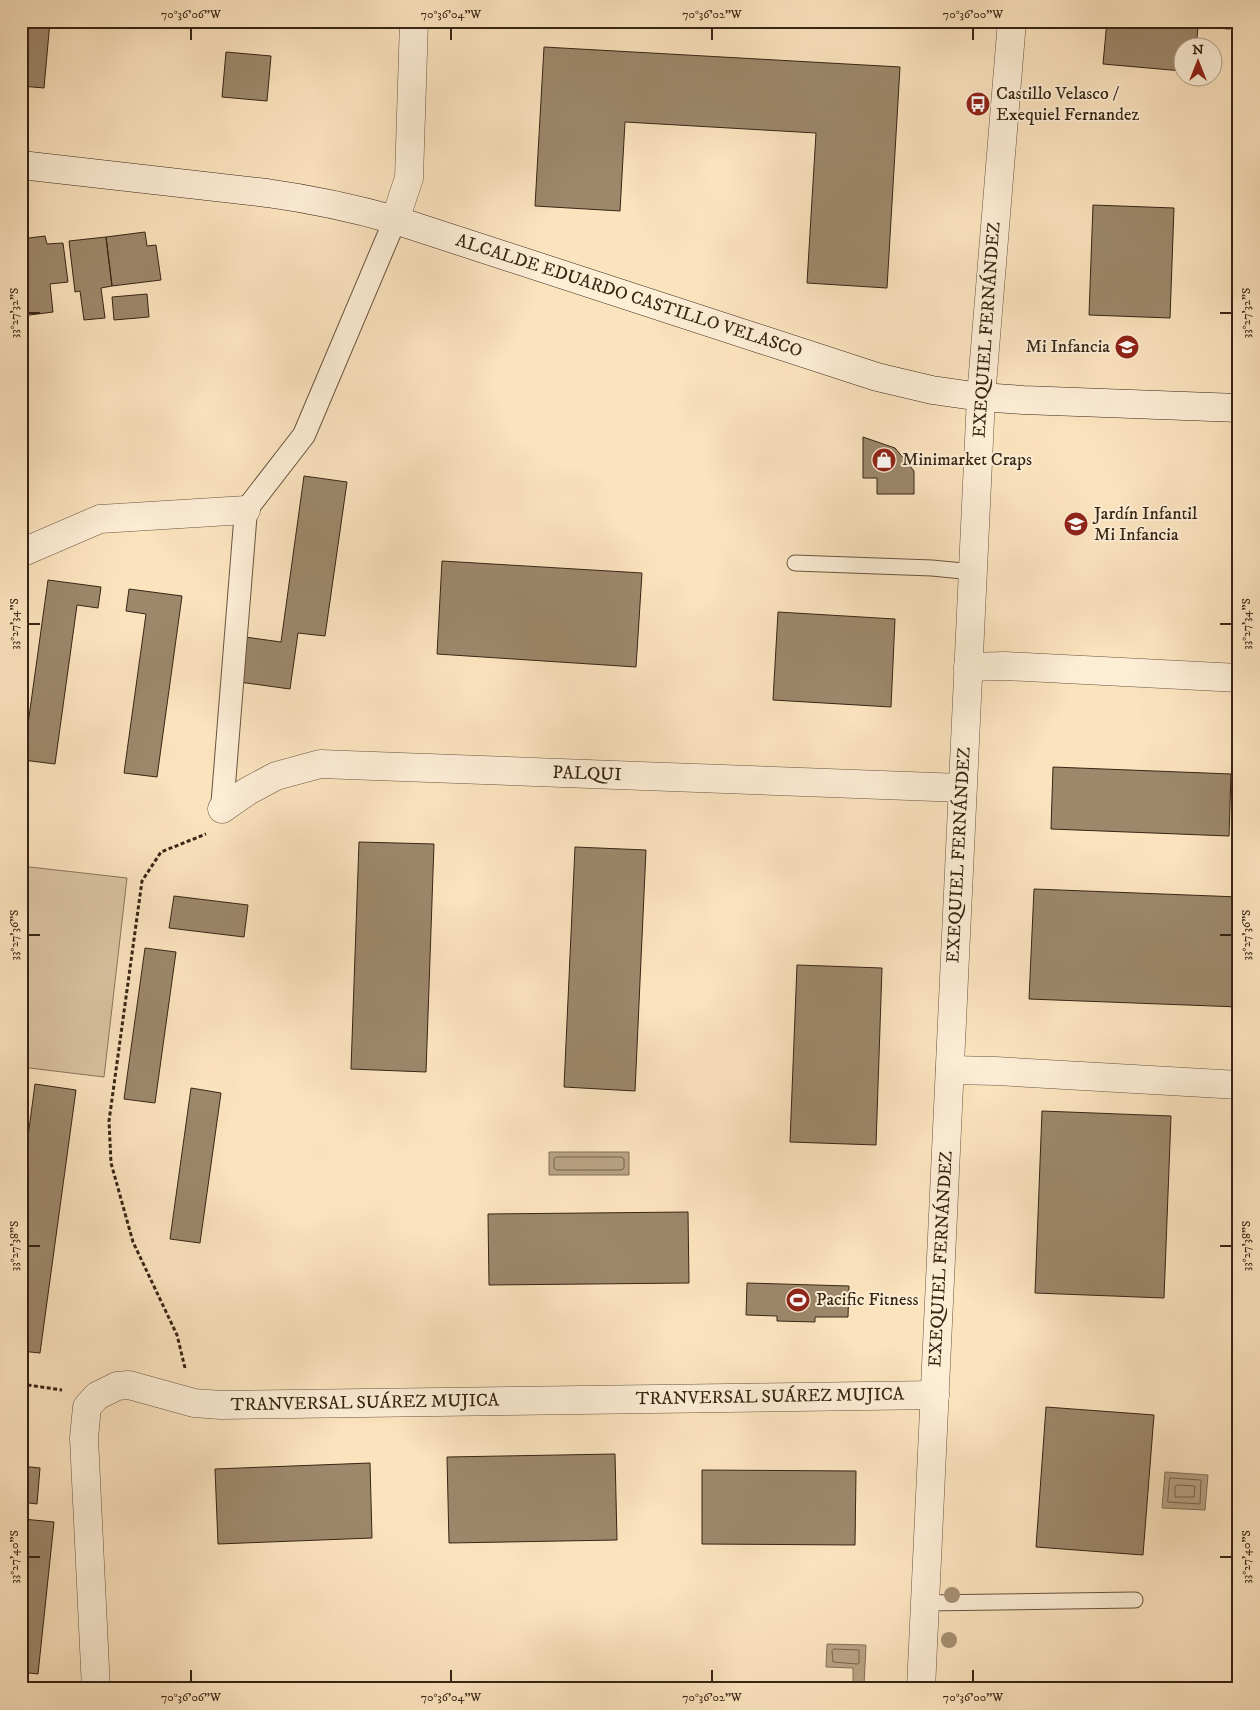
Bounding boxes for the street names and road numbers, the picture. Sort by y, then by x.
street label: EXEQUIEL FERNÁNDEZ [967,221,1006,439]
street label: ALCALDE EDUARDO CASTILLO VELASCO [453,229,805,363]
street label: EXEQUIEL FERNÁNDEZ [941,746,976,964]
street label: PALQUI [552,762,622,786]
street label: EXEQUIEL FERNÁNDEZ [923,1150,958,1368]
street label: TRANVERSAL SUÁREZ MUJICA [636,1383,905,1410]
street label: TRANVERSAL SUÁREZ MUJICA [231,1389,500,1416]

